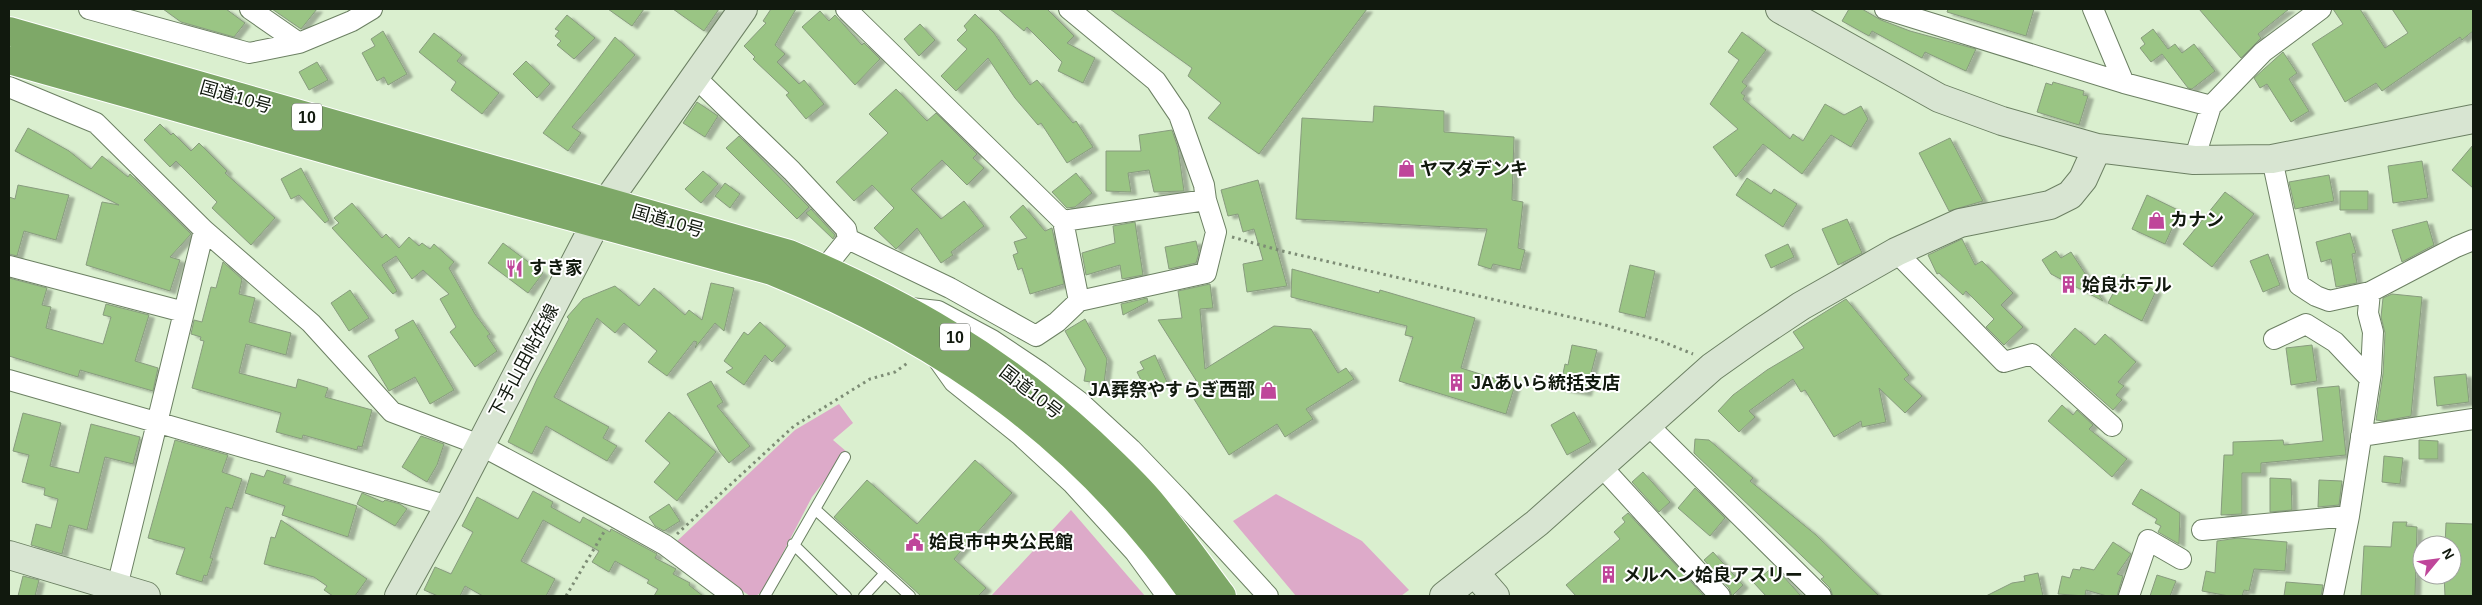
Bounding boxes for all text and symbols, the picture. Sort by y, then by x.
street label: 国道10号 [198,77,274,117]
road number: 10 [292,104,322,130]
shop icon: ヤマダデンキ [1396,159,1416,179]
place label: ヤマダデンキ [1420,159,1528,179]
street label: 国道10号 [630,201,706,241]
shop icon: カナン [2146,210,2166,230]
place label: カナン [2170,210,2224,230]
restaurant icon: すき家 [505,258,525,278]
place label: すき家 [529,258,583,278]
building icon: 姶良ホテル [2058,275,2078,295]
place label: 姶良ホテル [2082,275,2172,295]
street label: 下手山田帖佐線 [486,301,562,421]
road number: 10 [940,324,970,351]
street label: 国道10号 [996,361,1066,423]
building icon: JAあいら統括支店 [1447,373,1467,393]
place label: JAあいら統括支店 [1471,373,1620,393]
place label: JA葬祭やすらぎ西部 [1088,380,1255,400]
shop icon: JA葬祭やすらぎ西部 [1259,380,1279,400]
public building icon: 姶良市中央公民館 [905,532,925,552]
place label: 姶良市中央公民館 [929,532,1073,552]
north arrow [2412,535,2462,585]
text: N [2439,545,2458,562]
building icon: メルヘン姶良アスリー [1599,565,1619,585]
place label: メルヘン姶良アスリー [1623,565,1803,585]

